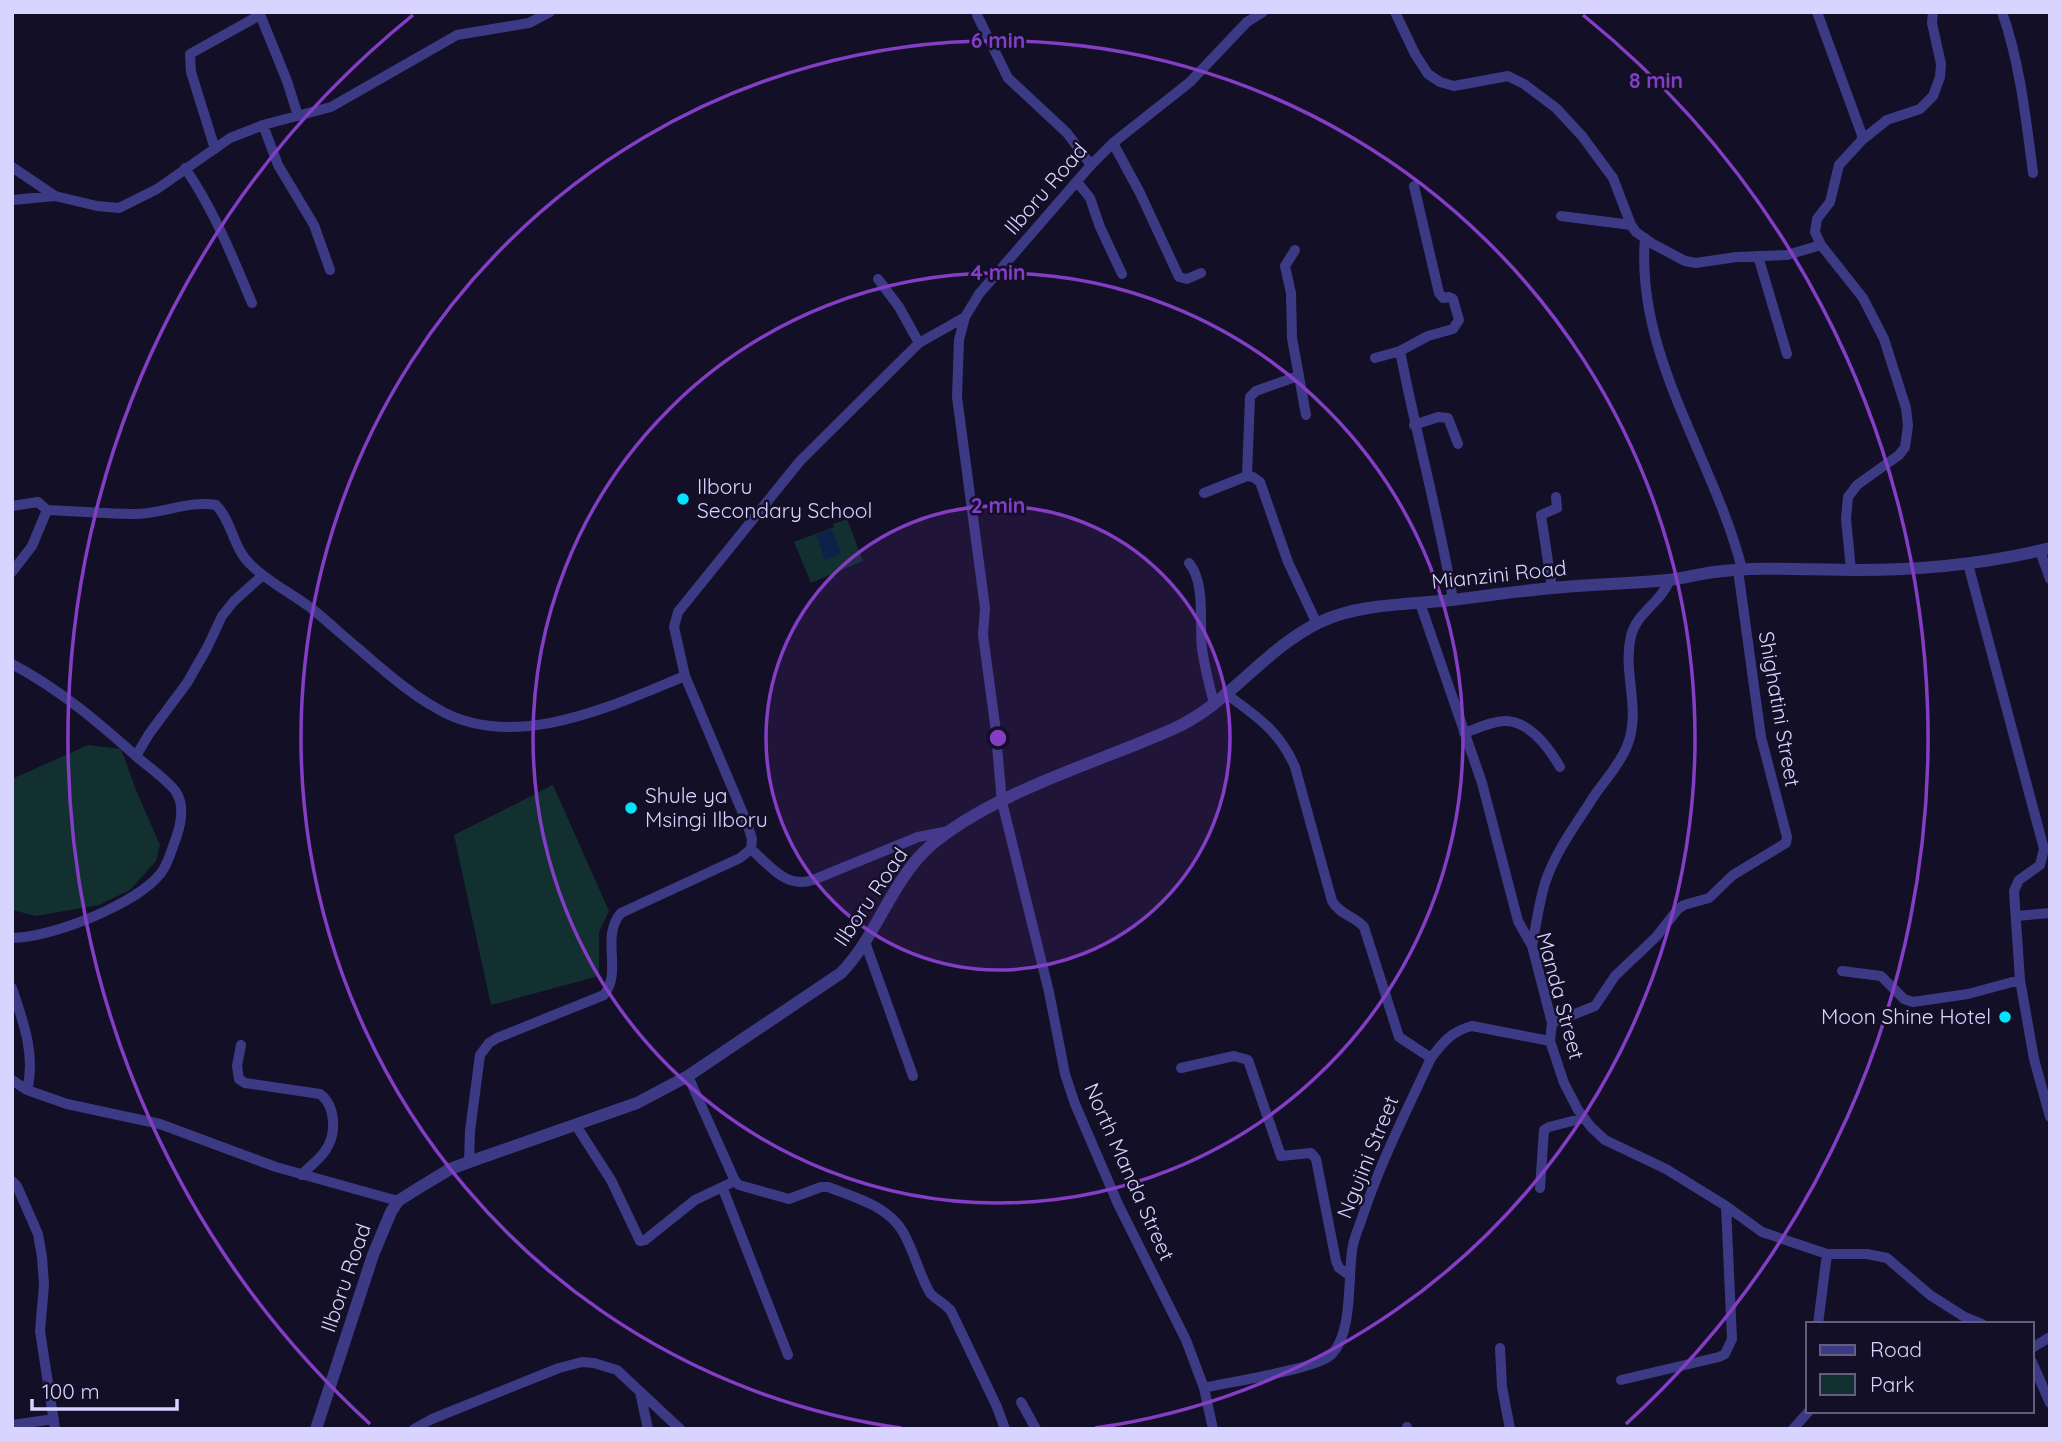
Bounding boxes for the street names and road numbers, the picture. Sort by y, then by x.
street label: Ilboru Road [998,137,1092,240]
street label: Mianzini Road [1430,554,1568,594]
street label: Shighatini Street [1754,629,1806,789]
street label: Ilboru Road [828,842,913,951]
street label: Manda Street [1531,929,1590,1062]
street label: North Manda Street [1079,1079,1181,1264]
street label: Ngujini Street [1331,1091,1403,1222]
street label: Ilboru Road [314,1220,376,1335]

